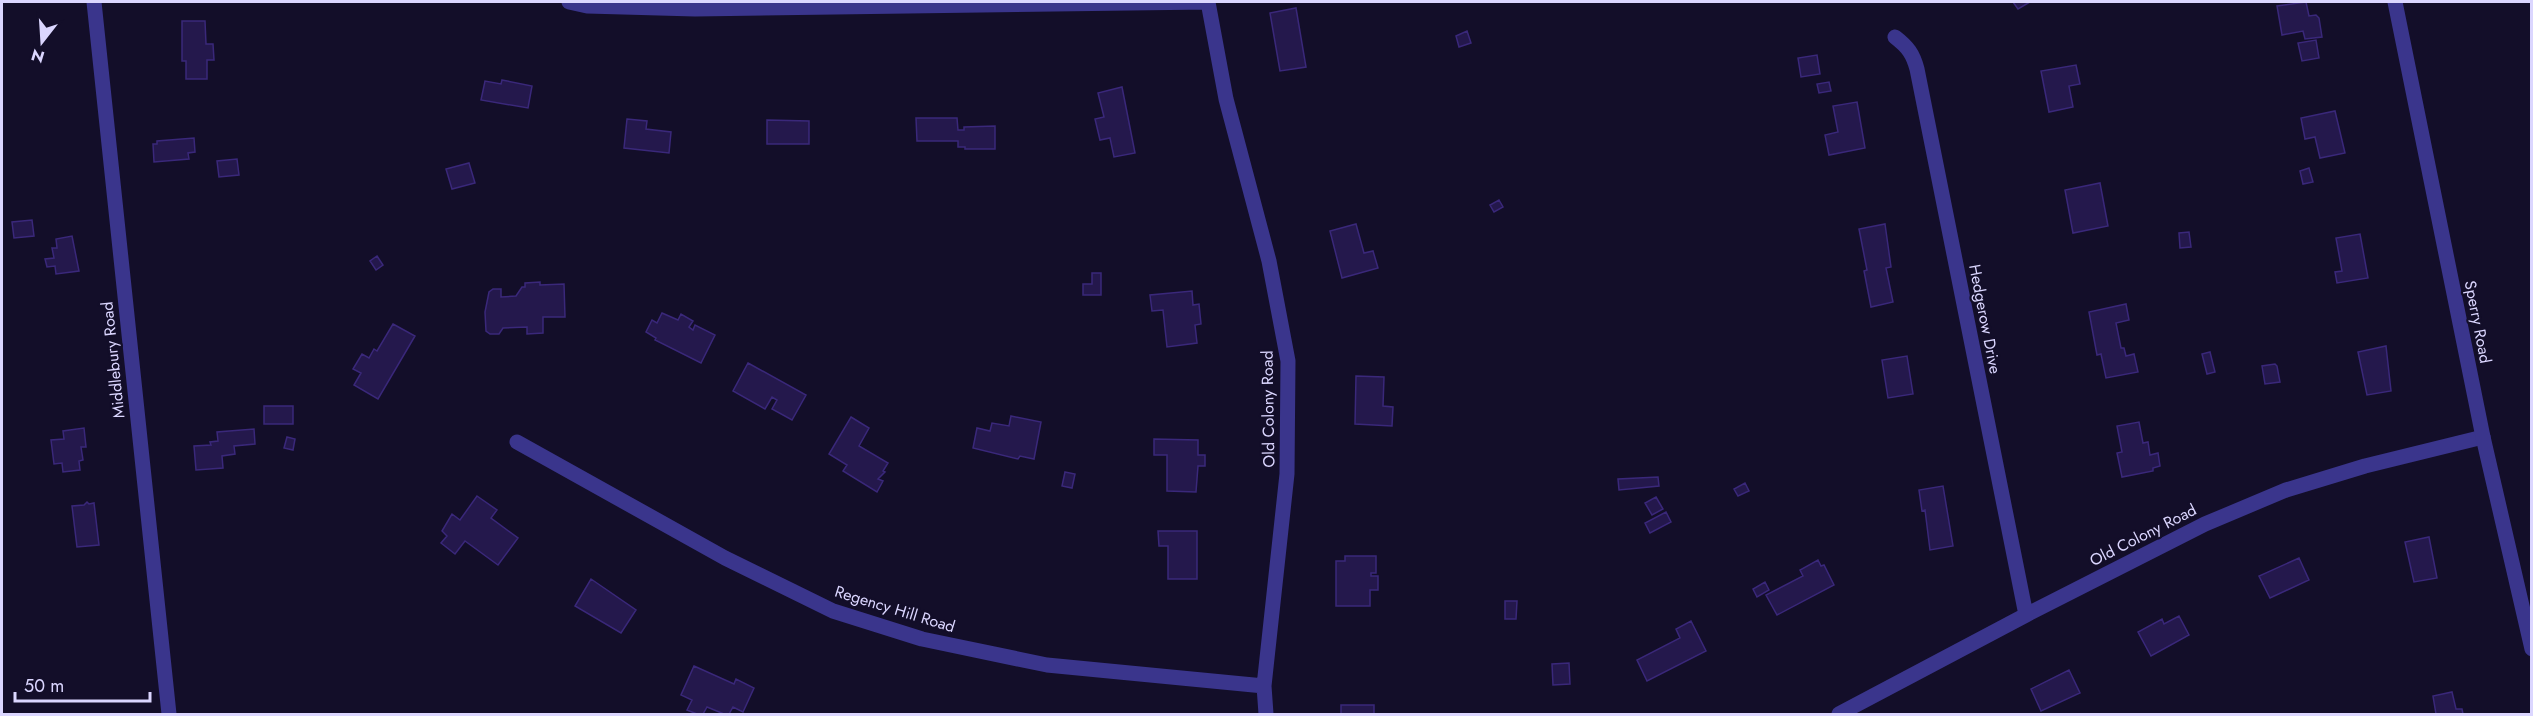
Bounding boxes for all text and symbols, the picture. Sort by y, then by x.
north arrow [12,12,72,72]
text: N [28,43,47,69]
street label: Hedgerow Drive [1963,262,2007,376]
street label: Sperry Road [2459,279,2497,365]
street label: Middlebury Road [95,301,131,419]
street label: Old Colony Road [1255,350,1281,468]
street label: Old Colony Road [2086,498,2200,572]
street label: Regency Hill Road [832,580,958,638]
scale bar [15,665,150,703]
text: 50 m [24,673,64,699]

